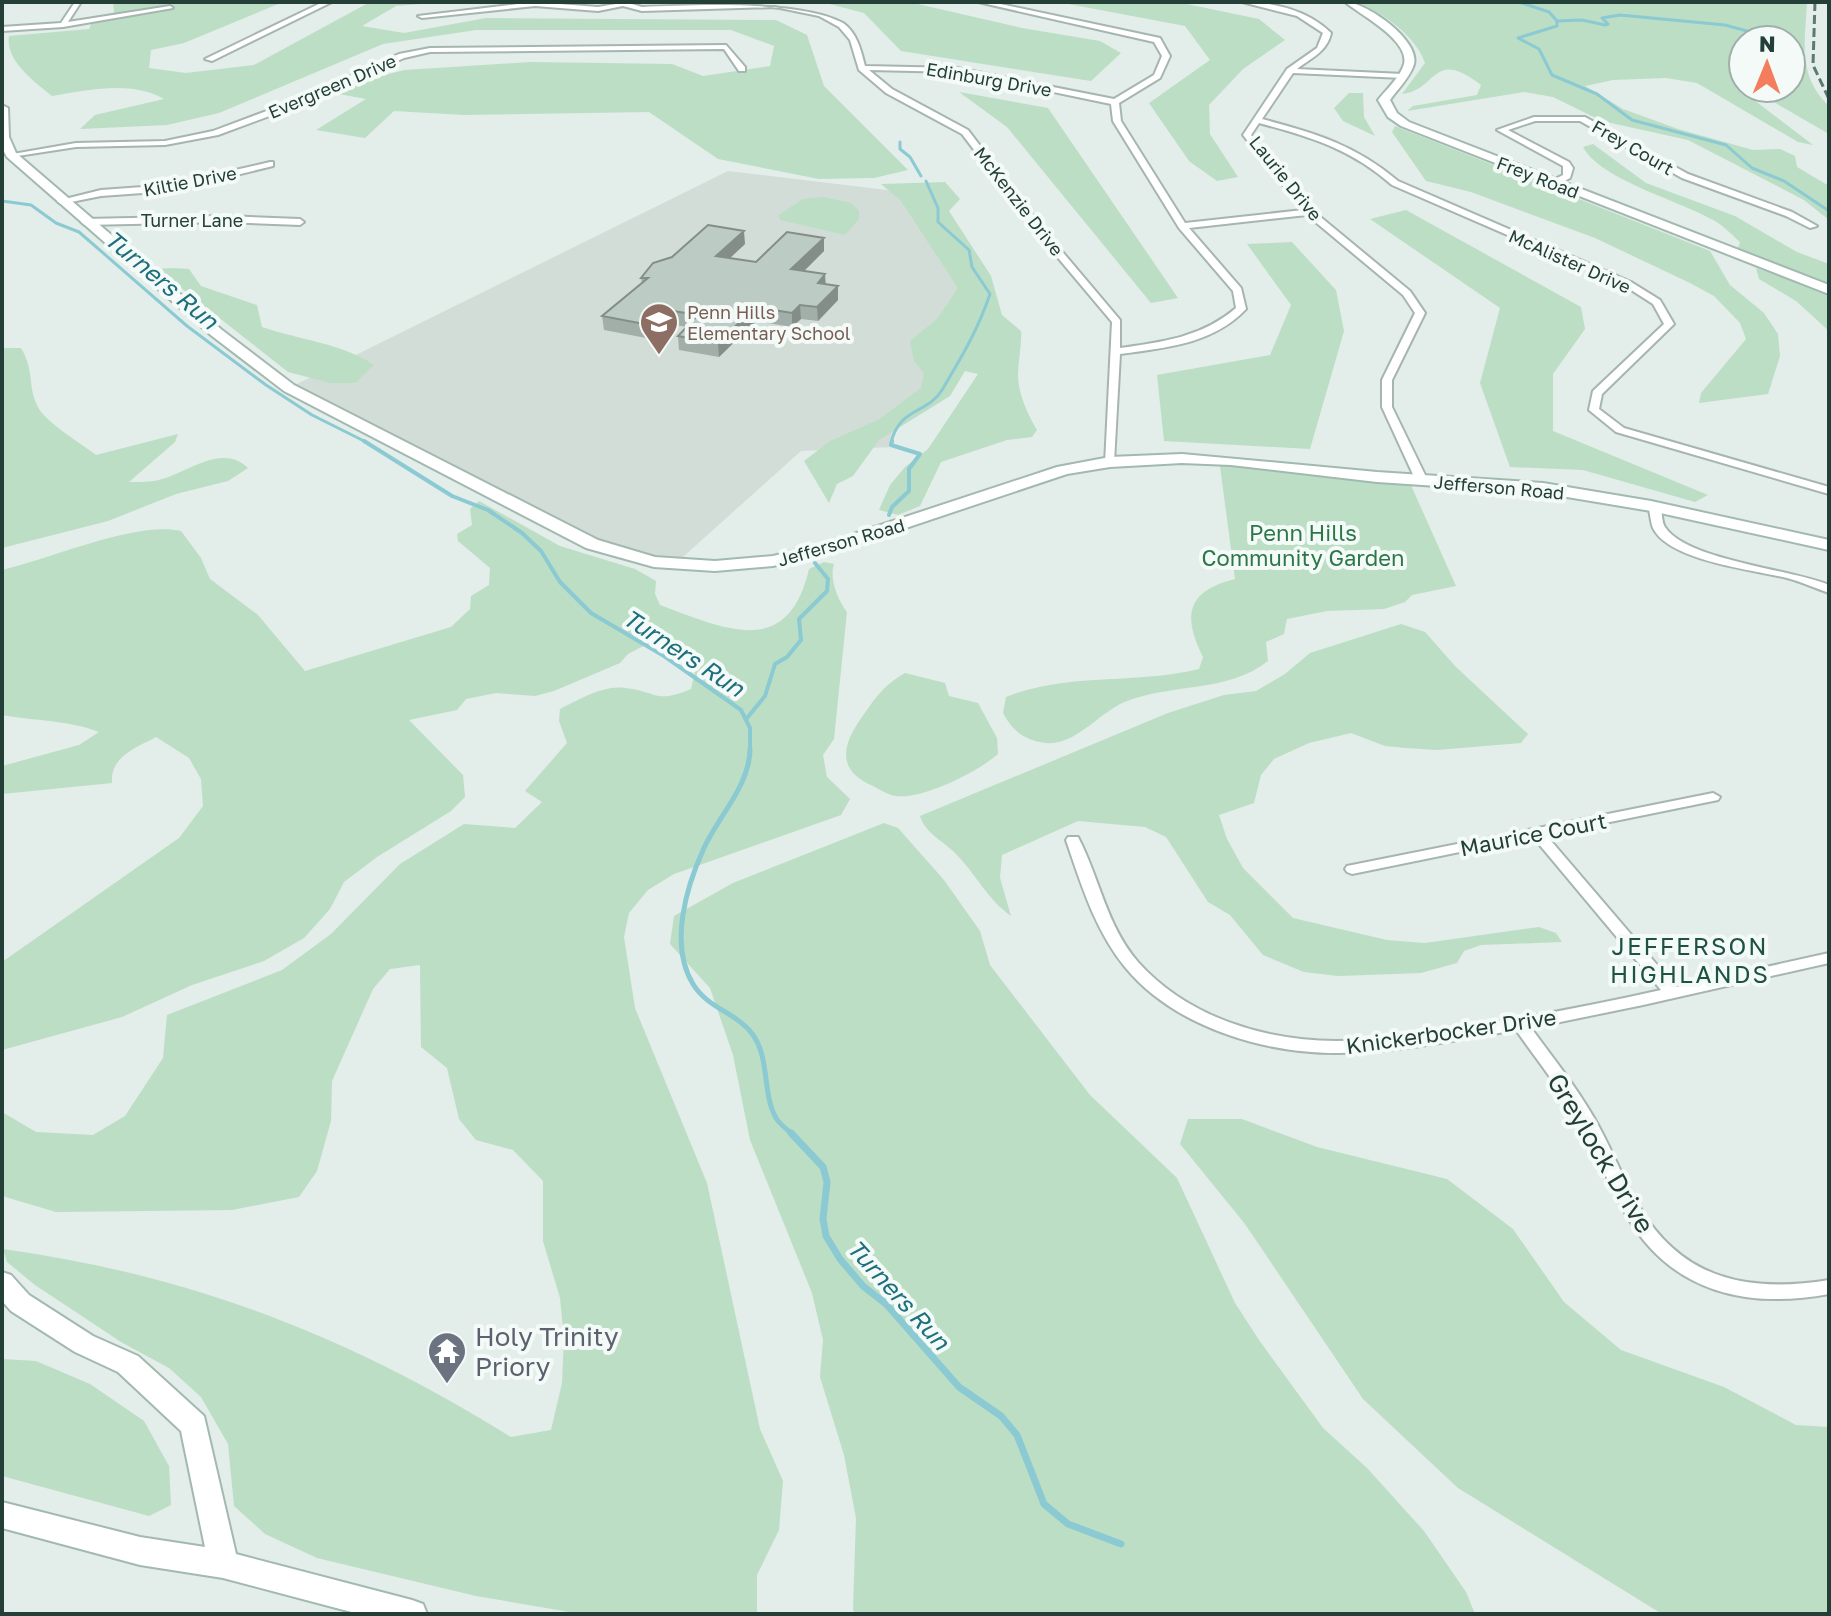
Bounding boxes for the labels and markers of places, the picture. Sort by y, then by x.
school or university icon: Penn Hills Elementary School [638,301,680,356]
place label: Penn Hills Elementary School [687,301,851,344]
place label: Holy Trinity Priory [475,1321,619,1382]
temple icon: Holy Trinity Priory [426,1330,468,1385]

